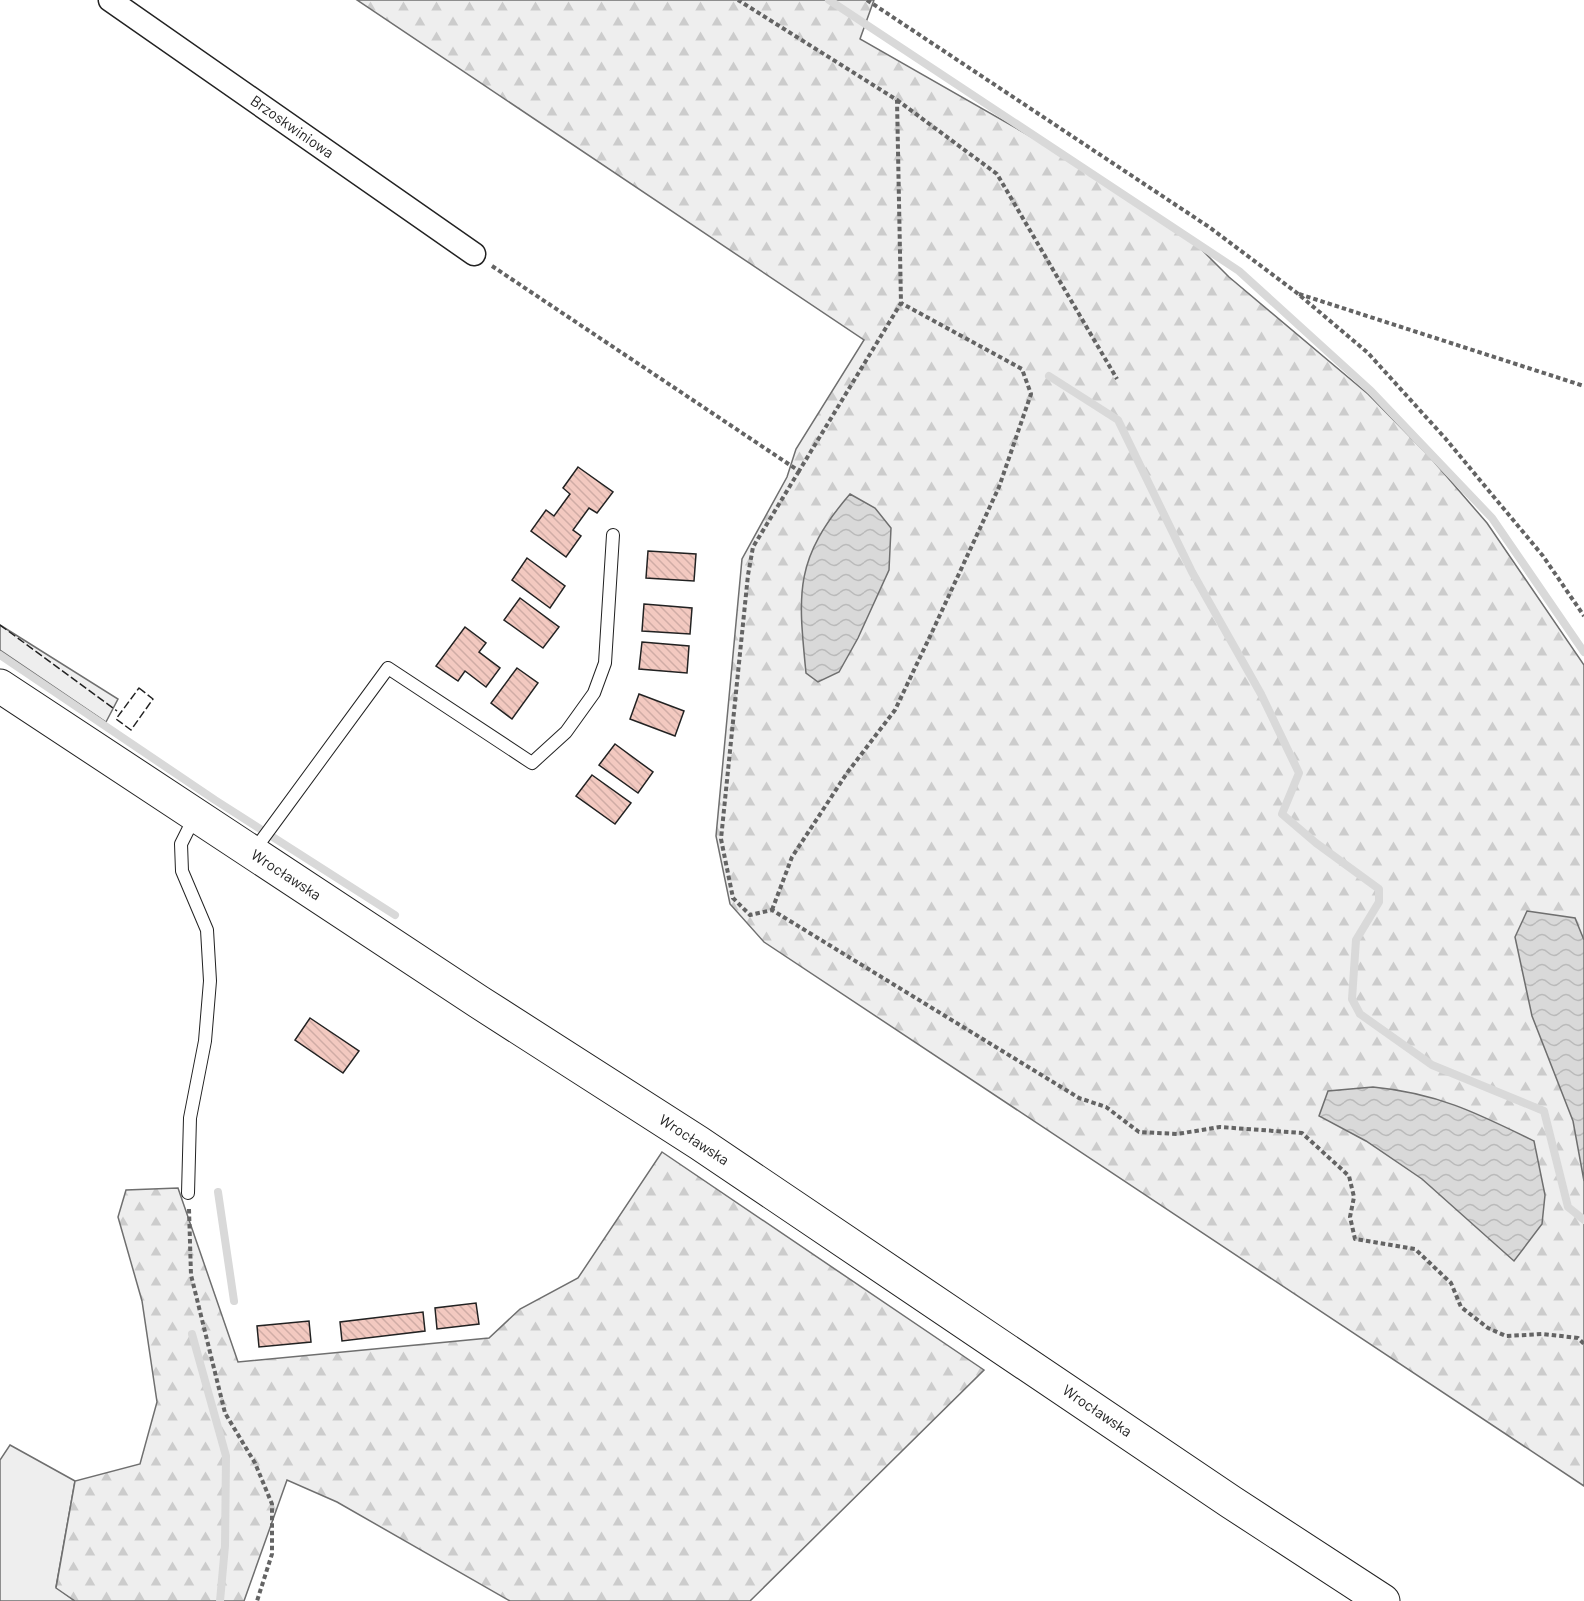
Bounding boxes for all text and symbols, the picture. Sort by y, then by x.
street label: Brzoskwiniowa [248,91,338,161]
street label: Wrocławska [248,845,325,903]
street label: Wrocławska [656,1110,733,1168]
street label: Wrocławska [1059,1380,1136,1440]

